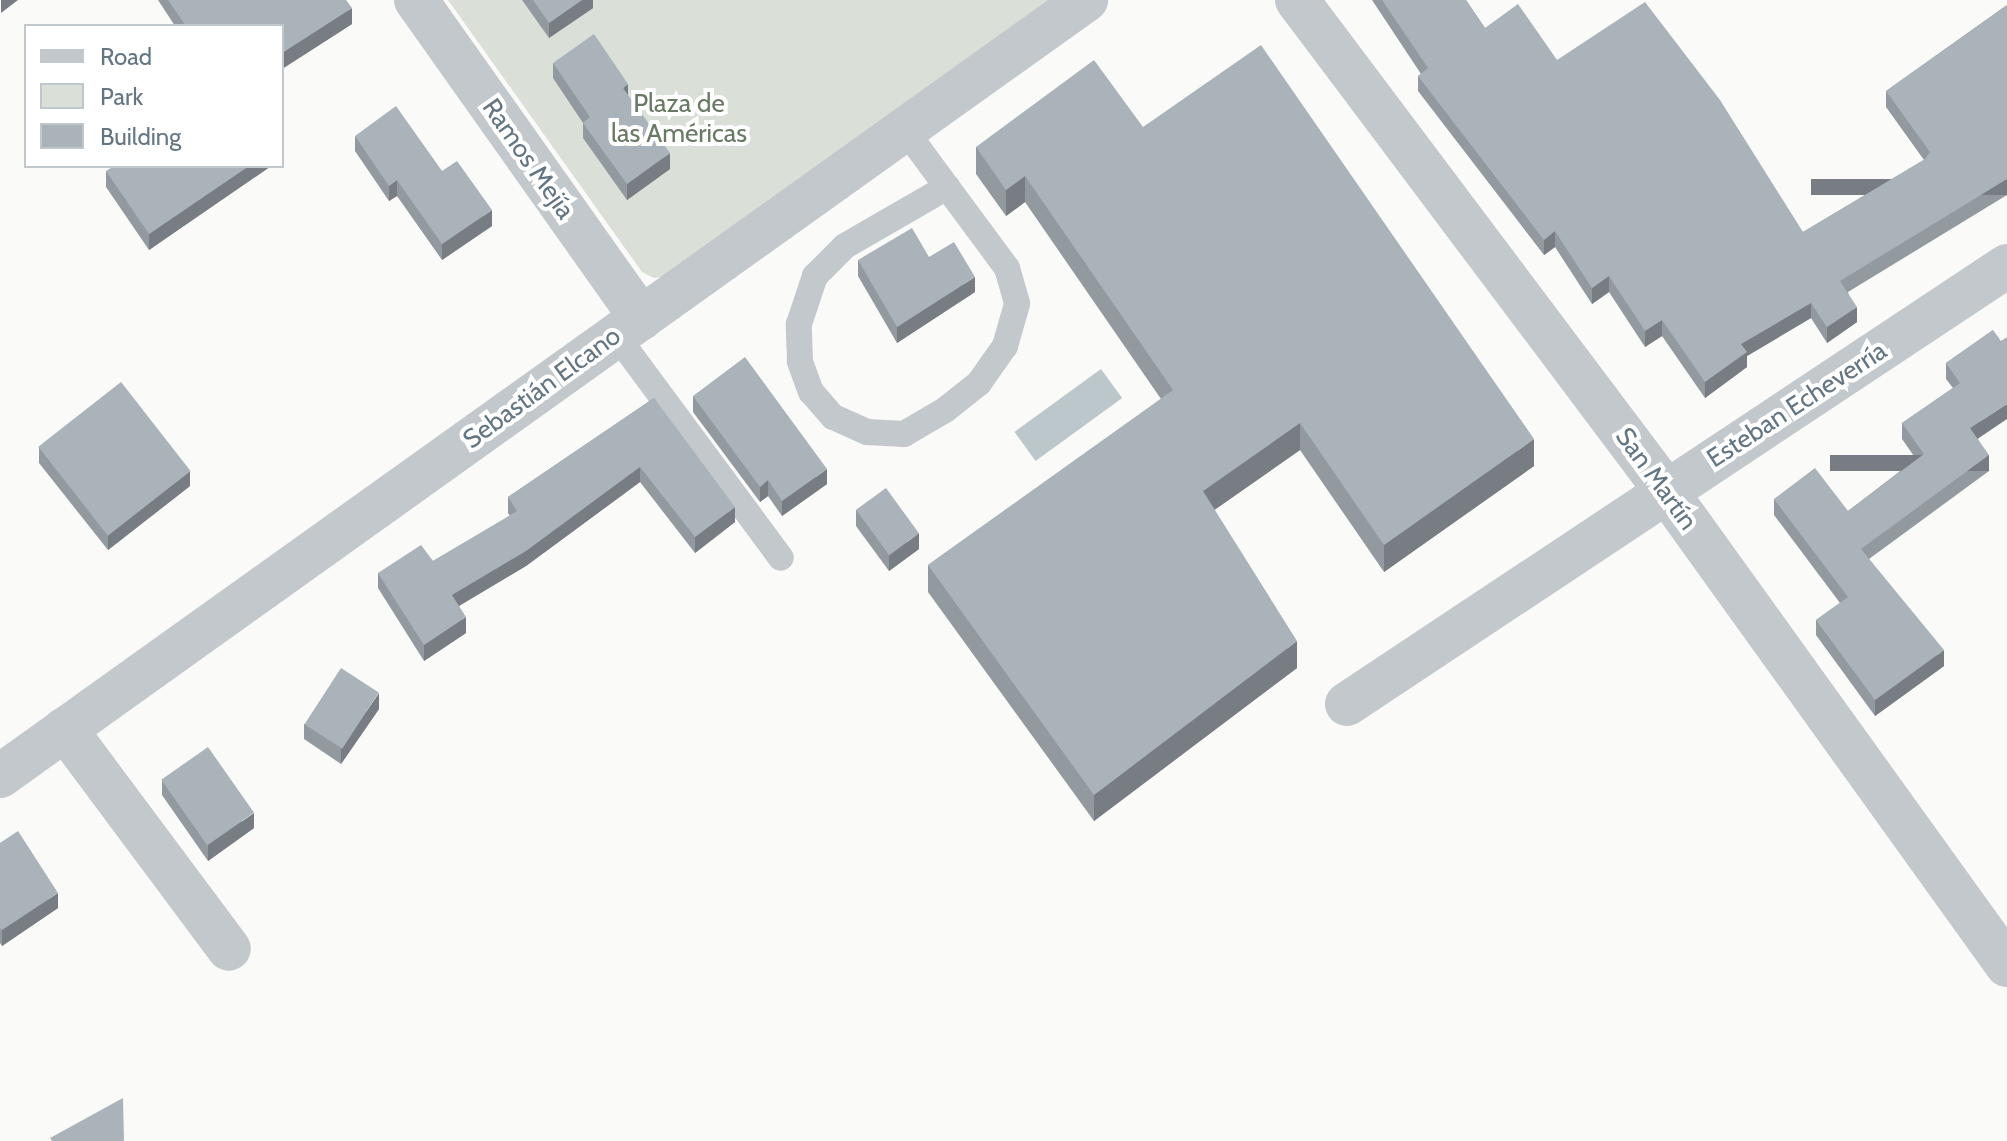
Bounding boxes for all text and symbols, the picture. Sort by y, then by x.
legend [24,24,284,168]
text: Road [100,42,152,71]
text: Park [100,82,143,111]
park label: Plaza de las Américas [611,88,747,150]
street label: Ramos Mejía [475,93,581,225]
text: Building [100,122,181,151]
street label: Sebastián Elcano [457,320,627,456]
street label: Esteban Echeverría [1701,335,1893,475]
street label: San Martín [1609,422,1703,536]

